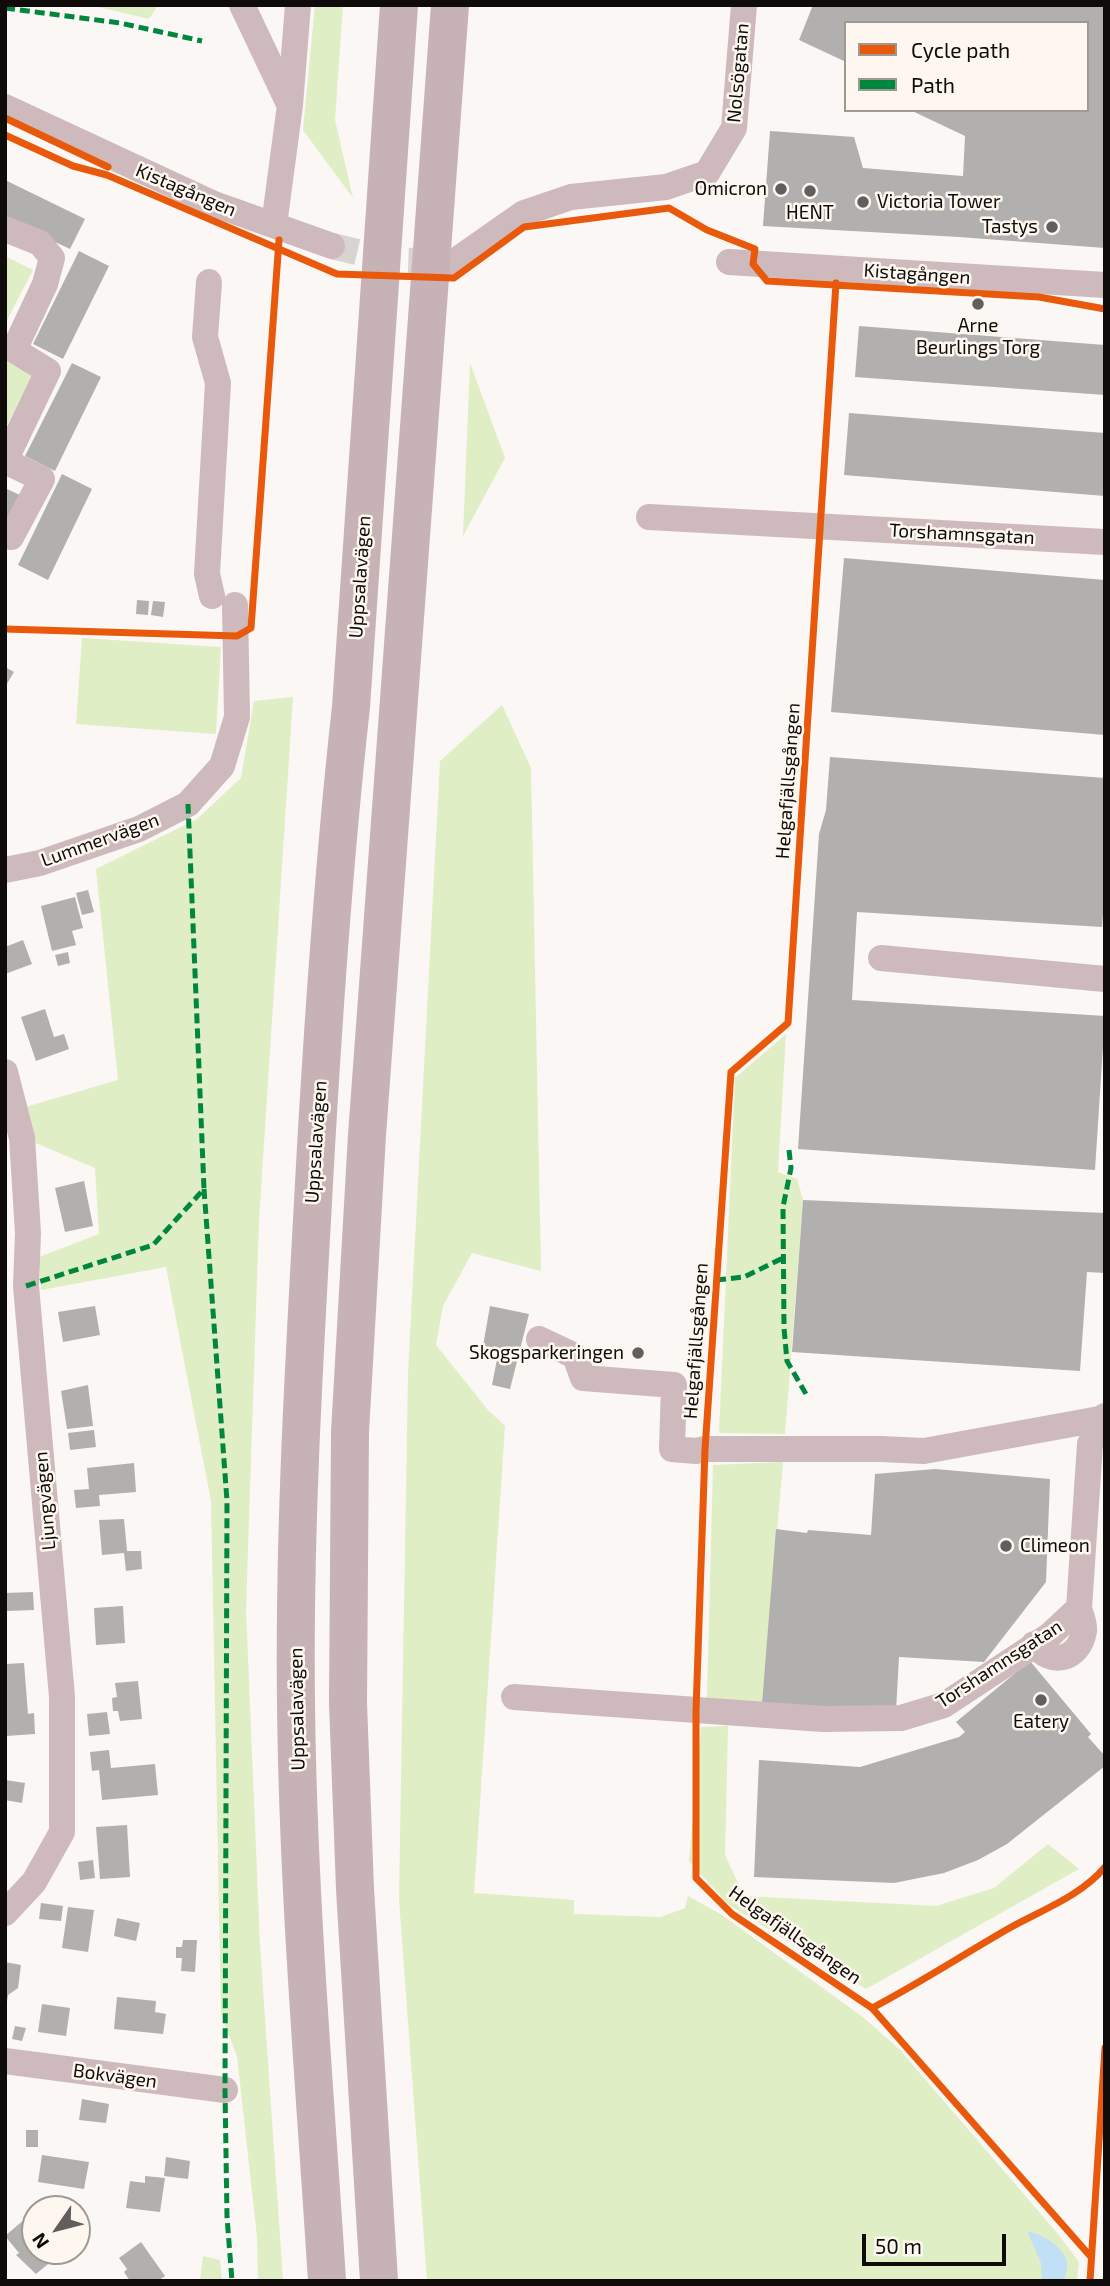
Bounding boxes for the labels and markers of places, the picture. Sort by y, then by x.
place label: Omicron [694,178,767,200]
marker: Omicron [773,181,789,197]
marker: HENT [802,183,818,199]
place label: Victoria Tower [877,191,1001,213]
marker: Victoria Tower [855,194,871,210]
place label: HENT [786,202,834,224]
place label: Tastys [982,216,1038,238]
marker: Tastys [1044,219,1060,235]
marker: Arne Beurlings Torg [970,296,986,312]
place label: Arne Beurlings Torg [916,315,1040,359]
place label: Skogsparkeringen [469,1342,624,1364]
marker: Skogsparkeringen [630,1345,646,1361]
place label: Climeon [1020,1535,1090,1557]
marker: Climeon [998,1538,1014,1554]
marker: Eatery [1033,1692,1049,1708]
place label: Eatery [1013,1711,1069,1733]

